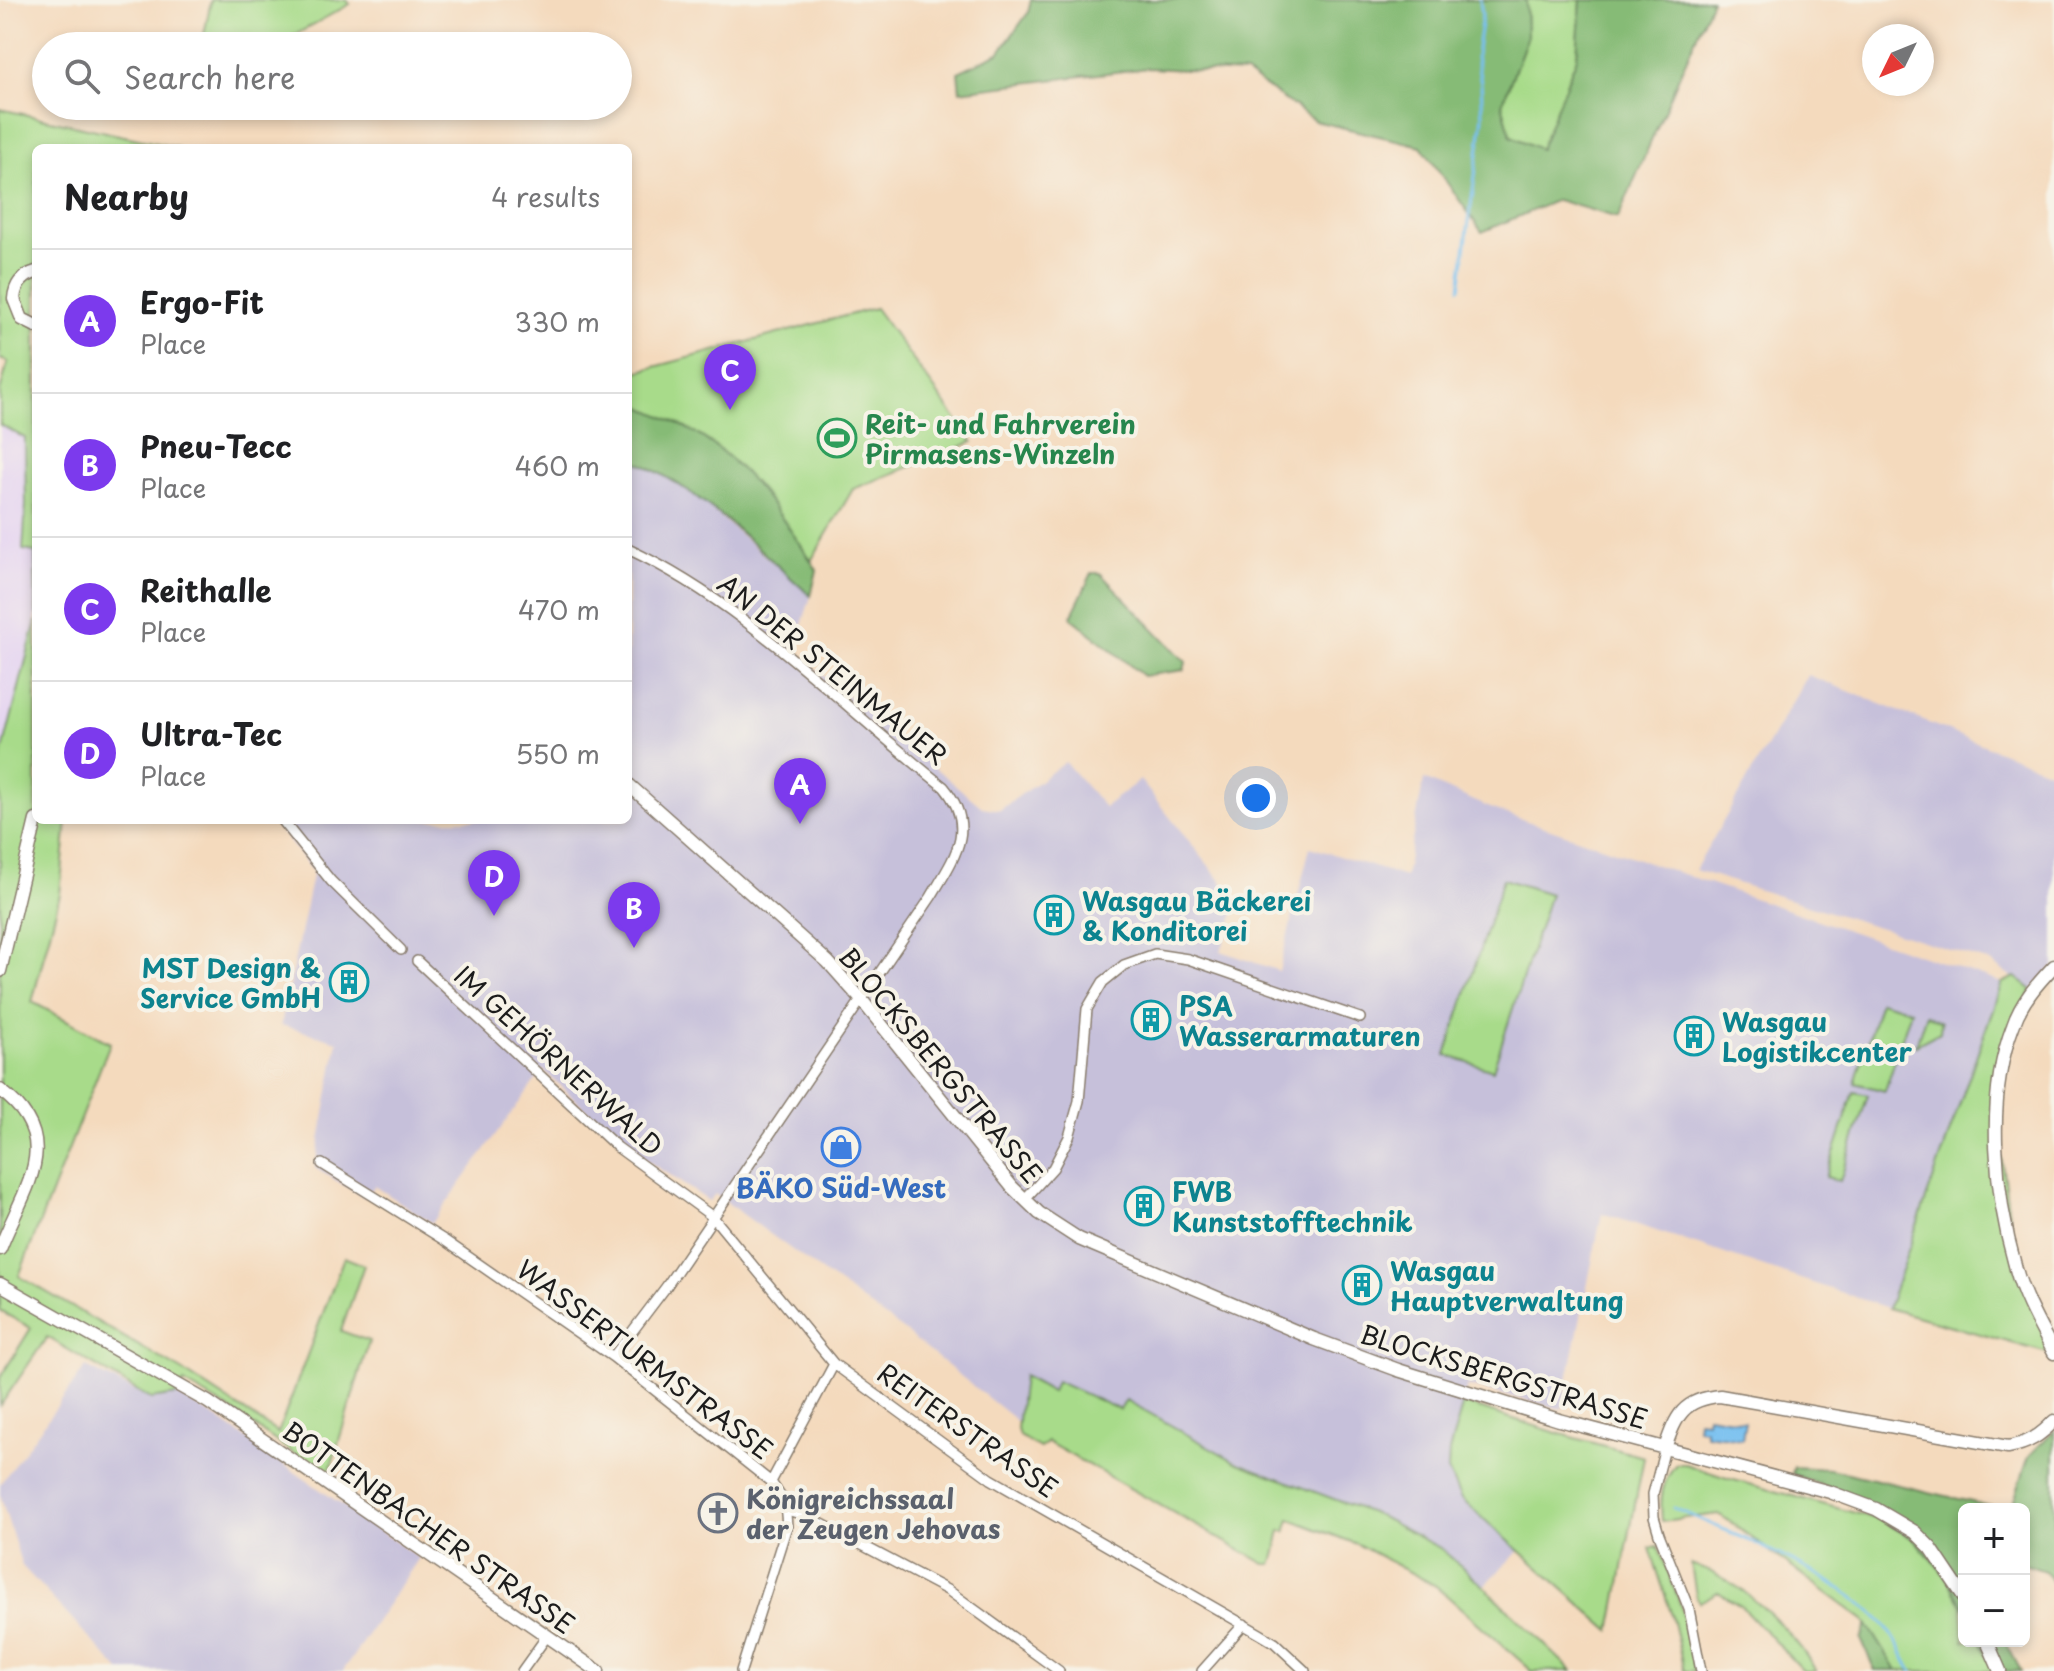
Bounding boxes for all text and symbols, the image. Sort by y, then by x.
north arrow [1862,24,1934,96]
search box [32,32,632,120]
icon: search [60,54,104,98]
text: Search here [124,54,296,99]
text: Nearby [64,170,189,222]
text: 4 results [491,177,600,216]
text: Ergo-Fit [140,279,264,324]
text: A [80,302,100,341]
text: 330 m [515,302,600,341]
text: Place [140,324,206,363]
pin: C [704,344,756,410]
place label: Reit- und Fahrverein Pirmasens-Winzeln [865,404,1136,473]
sports icon: Reit- und Fahrverein Pirmasens-Winzeln [816,417,858,459]
text: Pneu-Tecc [140,423,292,468]
text: B [81,446,99,485]
text: 460 m [515,446,600,485]
text: Place [140,468,206,507]
street label: AN DER STEINMAUER [710,564,956,774]
text: Reithalle [140,567,272,612]
text: C [80,590,100,629]
text: 470 m [518,590,600,629]
text: Place [140,612,206,651]
text: Ultra-Tec [140,711,282,756]
text: D [80,734,100,773]
text: 550 m [516,734,600,773]
text: Place [140,756,206,795]
pin: A [774,758,826,824]
your location [1236,778,1276,818]
pin: D [468,850,520,916]
place label: Wasgau Bäckerei & Konditorei [1082,881,1311,950]
pin: B [608,882,660,948]
building icon: Wasgau Bäckerei & Konditorei [1033,894,1075,936]
street label: BLOCKSBERGSTRASSE [830,938,1052,1192]
place label: MST Design & Service GmbH [140,948,321,1017]
street label: IM GEHÖRNERWALD [446,956,672,1164]
building icon: MST Design & Service GmbH [328,961,370,1003]
place label: PSA Wasserarmaturen [1179,986,1421,1055]
building icon: PSA Wasserarmaturen [1130,999,1172,1041]
place label: Wasgau Logistikcenter [1722,1002,1913,1071]
building icon: Wasgau Logistikcenter [1673,1015,1715,1057]
shop icon: BÄKO Süd-West [820,1126,862,1168]
place label: BÄKO Süd-West [736,1168,946,1207]
place label: FWB Kunststofftechnik [1172,1172,1413,1241]
building icon: FWB Kunststofftechnik [1123,1185,1165,1227]
street label: WASSERTURMSTRASSE [509,1250,781,1468]
place label: Wasgau Hauptverwaltung [1390,1251,1624,1320]
building icon: Wasgau Hauptverwaltung [1341,1264,1383,1306]
street label: BLOCKSBERGSTRASSE [1356,1314,1652,1438]
street label: REITERSTRASSE [870,1353,1066,1507]
street label: BOTTENBACHER STRASSE [275,1411,583,1643]
place label: Königreichssaal der Zeugen Jehovas [746,1479,1000,1548]
church icon: Königreichssaal der Zeugen Jehovas [697,1492,739,1534]
map controls [1958,1503,2030,1647]
button: + [1958,1503,2030,1575]
button: − [1958,1575,2030,1647]

